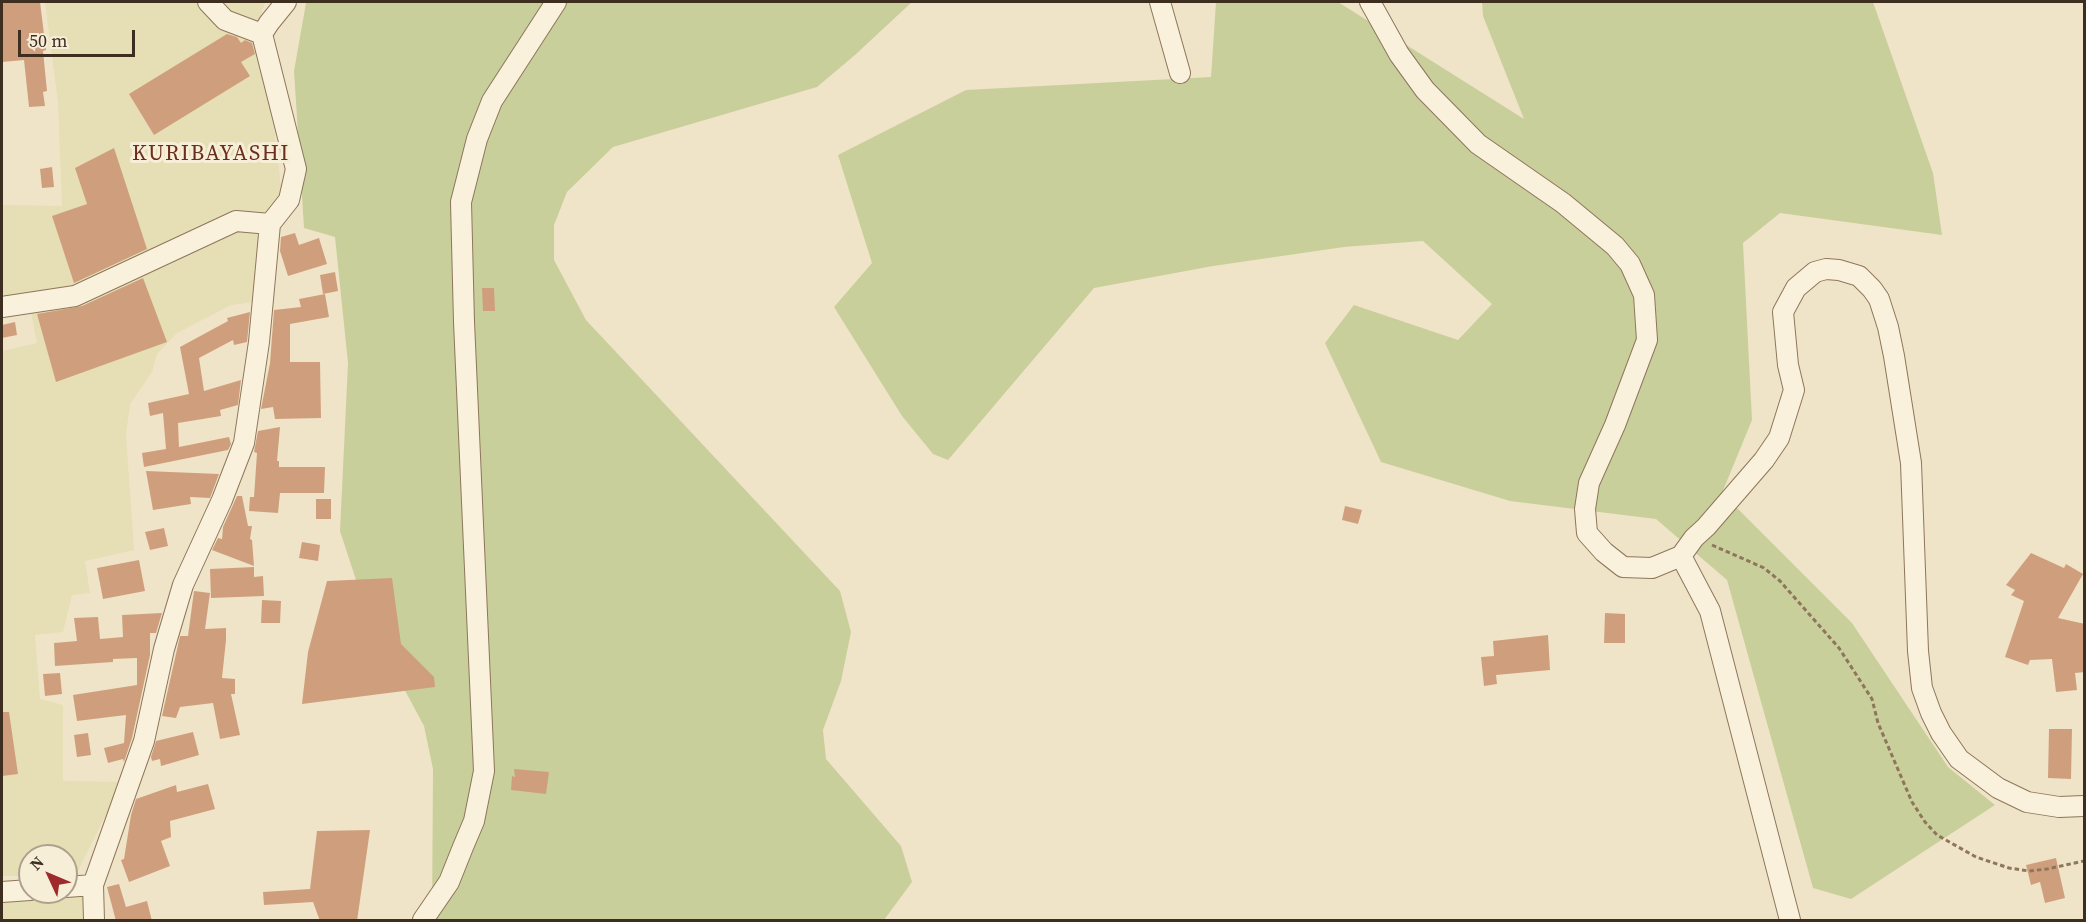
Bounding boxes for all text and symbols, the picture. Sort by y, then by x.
scale bar [21,18,138,56]
text: 50 m [29,28,67,53]
district label: KURIBAYASHI [132,141,290,167]
north arrow [18,844,78,904]
text: N [25,851,48,875]

